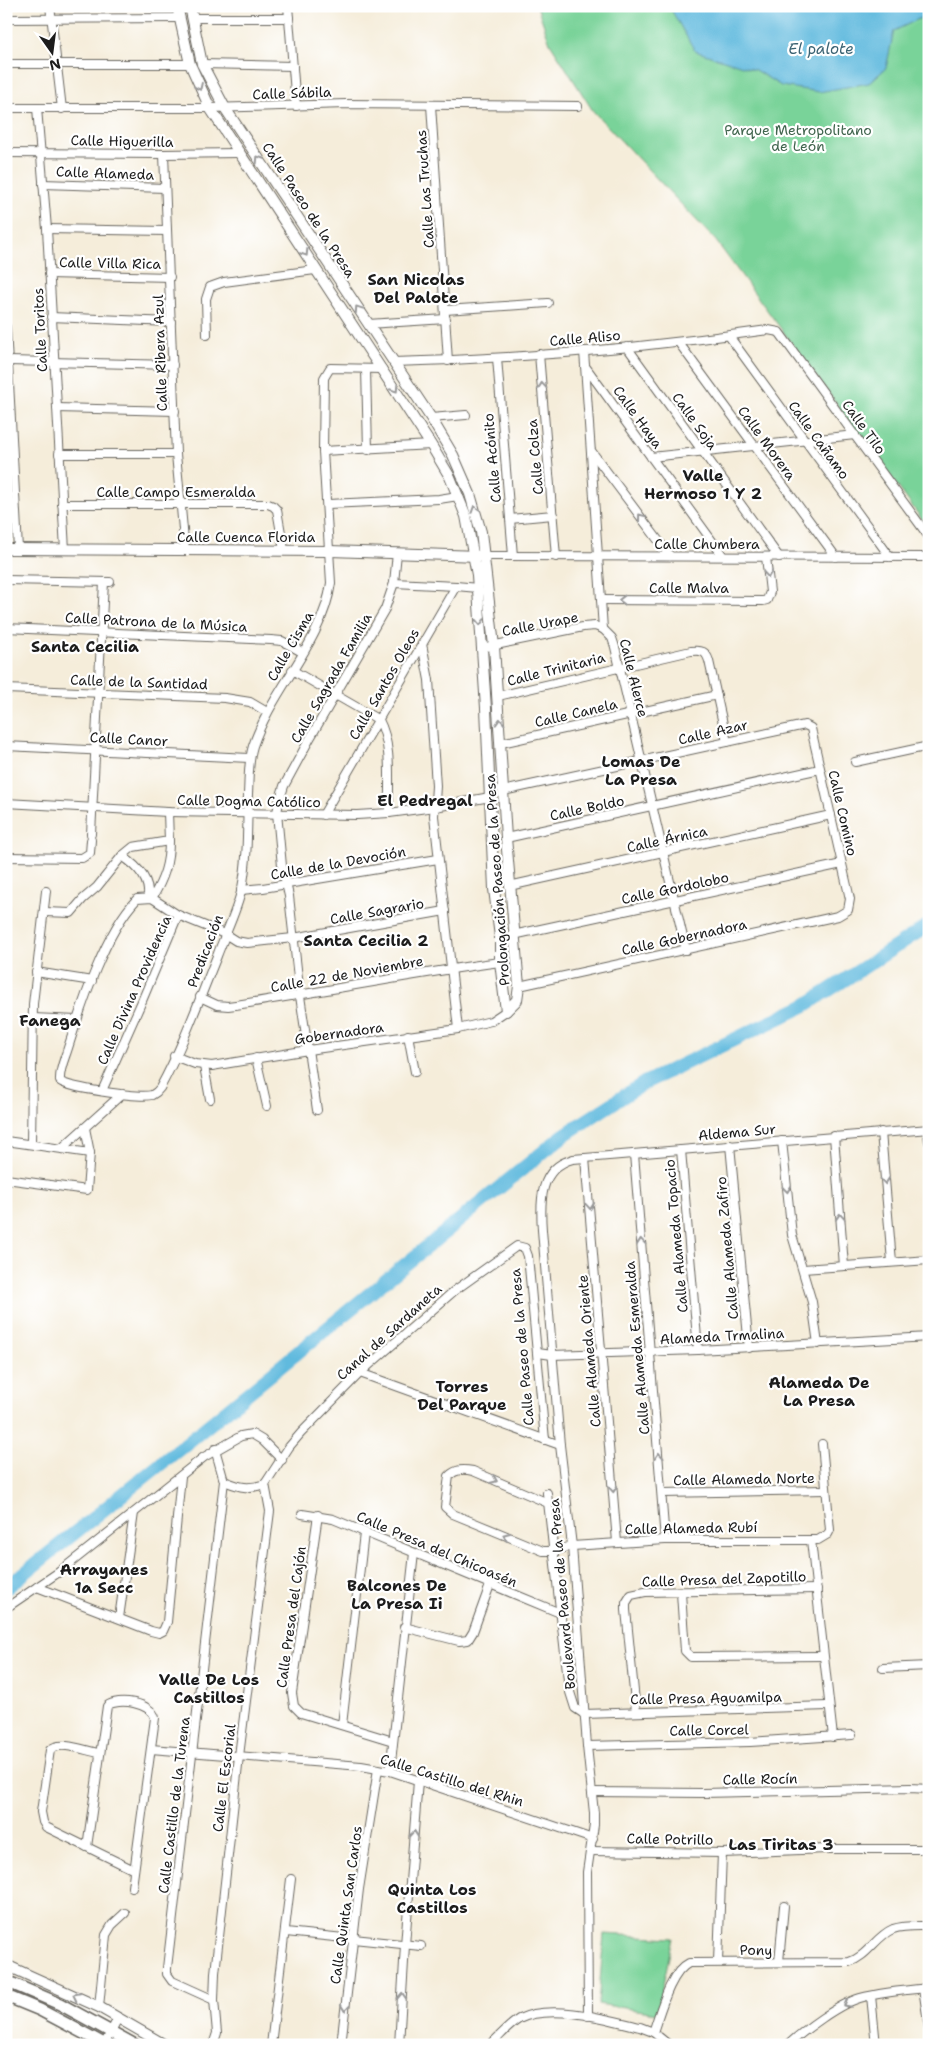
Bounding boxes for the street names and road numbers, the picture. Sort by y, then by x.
street label: Calle Sábila [252,83,332,103]
street label: Calle Las Truchas [412,129,438,249]
street label: Calle Higuerilla [70,131,174,151]
street label: Calle Paseo de la Presa [258,139,360,281]
street label: Calle Alameda [56,162,155,184]
street label: Calle Villa Rica [59,253,161,273]
street label: Calle Toritos [29,287,51,373]
street label: Calle Ribera Azul [149,294,171,412]
street label: Calle Aliso [549,326,621,350]
street label: Calle Haya [609,382,667,452]
street label: Calle Soja [668,389,722,453]
street label: Calle Tilo [838,396,890,458]
street label: Calle Cañamo [784,397,854,483]
street label: Calle Morera [734,402,800,484]
street label: Calle Acónito [479,412,505,504]
street label: Calle Colza [523,418,547,495]
street label: Calle Campo Esmeralda [96,483,256,501]
street label: Calle Cuenca Florida [177,528,315,546]
street label: Calle Chumbera [654,535,760,553]
street label: Calle Malva [649,579,729,597]
street label: Calle Patrona de la Música [64,608,248,636]
street label: Calle Cisma [263,608,317,684]
street label: Calle Urape [500,608,580,640]
street label: Calle Sagrada Familia [286,609,376,746]
street label: Calle Santos Oleos [345,625,423,743]
street label: Calle Alerce [616,637,652,719]
street label: Calle Trinitaria [505,648,607,690]
street label: Calle de la Santidad [70,671,208,693]
street label: Calle Canela [533,695,619,731]
street label: Calle Azar [676,715,750,749]
street label: Calle Canor [89,728,169,750]
street label: Calle Comino [824,768,862,858]
street label: Prolongación Paseo de la Presa [481,773,513,987]
street label: Calle Dogma Católico [177,791,321,811]
street label: Calle Boldo [548,791,626,825]
street label: Calle Árnica [625,822,709,856]
street label: Calle de la Devoción [269,842,407,884]
street label: Calle Gordolobo [620,868,730,908]
street label: Calle Sagrario [329,894,425,928]
street label: Predicación [183,911,227,990]
street label: Calle Divina Providencia [93,912,175,1068]
street label: Calle Gobernadora [620,915,749,959]
street label: Calle 22 de Noviembre [269,952,425,996]
street label: Gobernadora [293,1018,385,1048]
street label: Aldema Sur [697,1120,777,1144]
street label: Calle Alameda Topacio [660,1158,692,1314]
street label: Calle Alameda Zafiro [712,1176,742,1320]
street label: Calle Alameda Esmeralda [620,1260,654,1435]
street label: Calle Paseo de la Presa [506,1267,538,1426]
street label: Calle Alameda Oriente [573,1274,605,1428]
street label: Canal de Sardaneta [333,1280,445,1384]
street label: Alameda Trmalina [659,1324,785,1348]
street label: Calle Alameda Norte [673,1469,815,1489]
street label: Boulevard Paseo de la Presa [545,1497,579,1690]
street label: Calle Presa del Chicoasén [354,1507,520,1591]
street label: Calle Alameda Rubí [625,1518,757,1538]
street label: Calle Presa del Cajón [272,1545,310,1689]
street label: Calle Presa del Zapotillo [641,1567,807,1591]
street label: Calle Presa Aguamilpa [630,1688,782,1708]
street label: Calle Castillo de la Turena [154,1715,194,1894]
street label: Calle Corcel [669,1720,750,1740]
street label: Calle El Escorial [208,1722,240,1833]
street label: Calle Castillo del Rhin [378,1750,526,1811]
street label: Calle Rocín [722,1769,798,1789]
street label: Calle Quinta San Carlos [326,1825,366,1985]
street label: Calle Potrillo [627,1829,713,1849]
street label: Pony [740,1941,772,1959]

